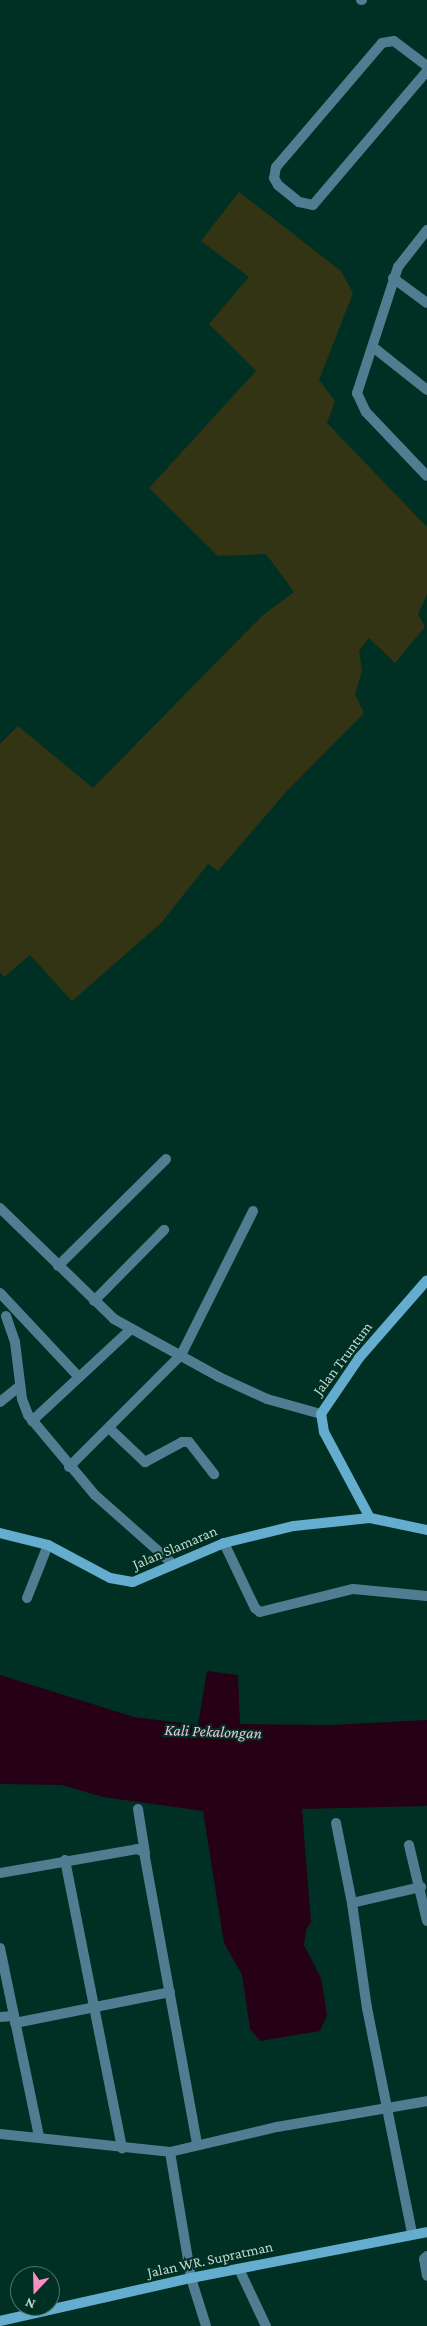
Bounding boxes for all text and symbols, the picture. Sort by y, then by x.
street label: Jalan Truntum [309,1319,377,1399]
street label: Jalan Slamaran [130,1522,220,1574]
water label: Kali Pekalongan [164,1721,262,1743]
street label: Jalan WR. Supratman [145,2238,275,2282]
north arrow [10,2266,60,2316]
text: N [23,2295,37,2313]

